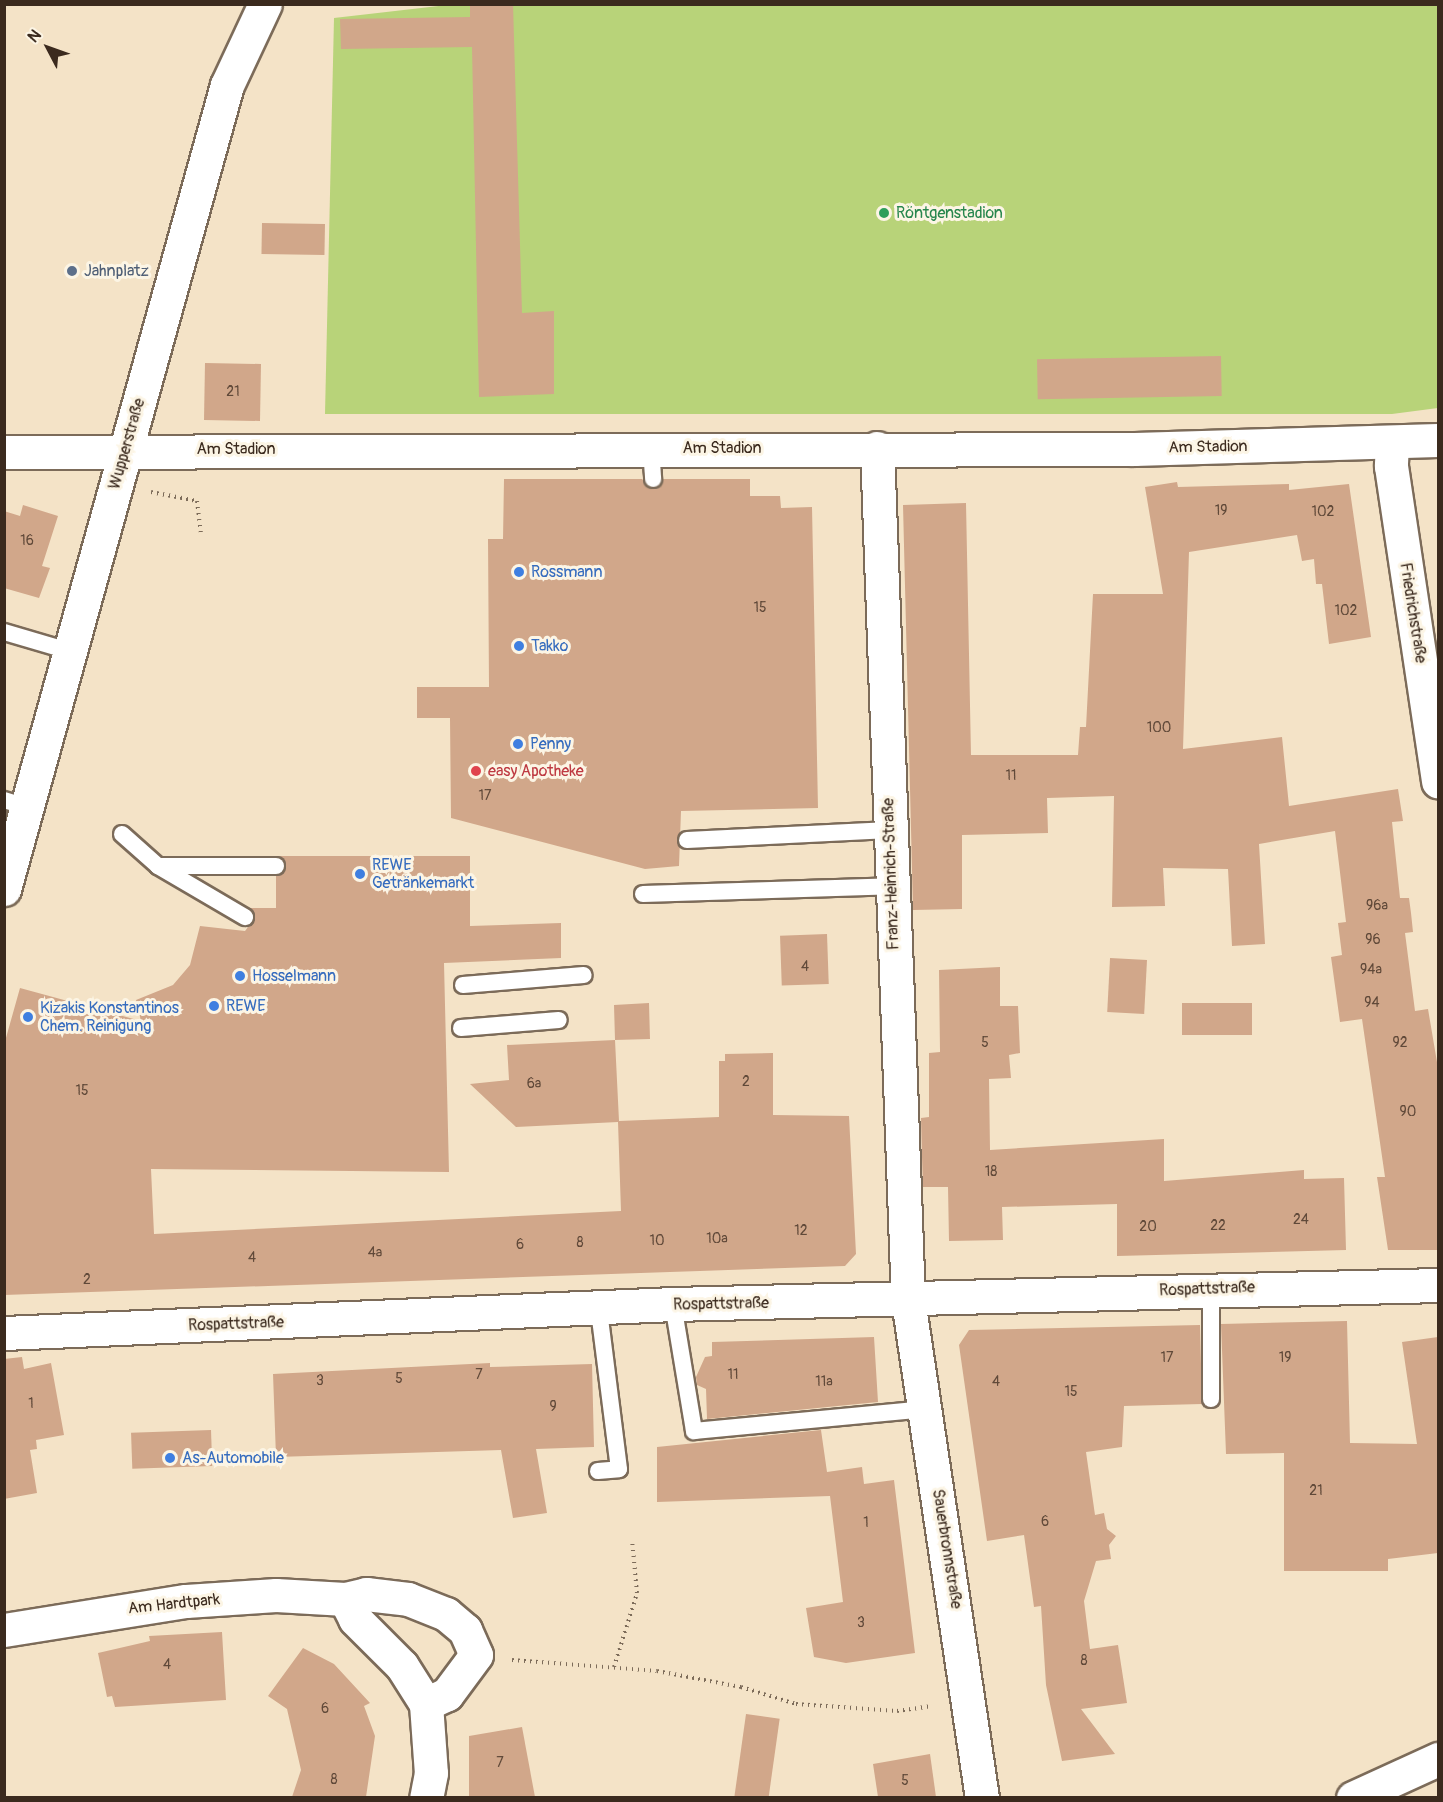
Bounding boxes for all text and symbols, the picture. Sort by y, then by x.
north arrow [18,18,78,78]
text: N [23,26,46,47]
place label: Röntgenstadion [896,203,1003,223]
marker: Röntgenstadion [877,206,891,220]
place label: Jahnplatz [84,261,149,281]
marker: Jahnplatz [65,264,79,278]
house number: 21 [226,384,240,400]
street label: Wupperstraße [105,396,149,492]
street label: Am Stadion [1168,437,1248,457]
street label: Am Stadion [682,438,762,458]
street label: Am Stadion [196,439,276,459]
house number: 19 [1215,503,1227,519]
house number: 102 [1312,504,1334,520]
house number: 16 [20,533,34,549]
street label: Friedrichstraße [1396,561,1430,665]
place label: Rossmann [531,562,602,582]
marker: Rossmann [512,565,526,579]
house number: 15 [753,600,767,616]
house number: 102 [1335,603,1357,619]
place label: Takko [531,636,568,656]
marker: Takko [512,639,526,653]
house number: 100 [1147,720,1171,736]
place label: Penny [530,734,571,754]
marker: Penny [511,737,525,751]
place label: easy Apotheke [488,761,584,781]
marker: easy Apotheke [469,764,483,778]
house number: 11 [1006,768,1016,784]
house number: 17 [479,788,491,804]
street label: Franz-Heinrich-Straße [879,798,903,950]
place label: REWE Getränkemarkt [372,855,474,893]
marker: REWE Getränkemarkt [353,867,367,881]
house number: 96a [1366,898,1388,914]
house number: 96 [1365,932,1381,948]
house number: 4 [801,959,809,975]
house number: 94a [1360,962,1382,978]
place label: Hosselmann [252,966,336,986]
marker: Hosselmann [233,969,247,983]
house number: 94 [1364,995,1380,1011]
place label: REWE [226,996,266,1016]
place label: Kizakis Konstantinos Chem. Reinigung [40,998,179,1036]
marker: REWE [207,999,221,1013]
marker: Kizakis Konstantinos Chem. Reinigung [21,1010,35,1024]
house number: 5 [981,1035,989,1051]
house number: 92 [1392,1035,1408,1051]
house number: 2 [742,1074,750,1090]
house number: 6a [527,1076,541,1092]
house number: 15 [75,1083,89,1099]
house number: 90 [1400,1104,1416,1120]
house number: 18 [985,1164,997,1180]
house number: 24 [1293,1212,1309,1228]
house number: 22 [1210,1218,1226,1234]
house number: 20 [1139,1219,1157,1235]
house number: 12 [794,1223,808,1239]
house number: 10a [706,1231,728,1247]
house number: 10 [649,1233,665,1249]
house number: 8 [576,1235,584,1251]
house number: 6 [516,1237,524,1253]
house number: 4a [368,1245,382,1261]
house number: 4 [248,1250,256,1266]
house number: 2 [83,1272,91,1288]
street label: Rospattstraße [1159,1278,1255,1300]
street label: Rospattstraße [673,1294,769,1314]
street label: Rospattstraße [188,1313,284,1335]
house number: 17 [1161,1350,1173,1366]
house number: 19 [1279,1350,1291,1366]
house number: 7 [475,1367,483,1383]
house number: 11 [728,1367,738,1383]
house number: 5 [395,1371,403,1387]
house number: 3 [316,1373,324,1389]
house number: 11a [815,1374,833,1390]
house number: 4 [992,1374,1000,1390]
house number: 15 [1064,1384,1078,1400]
house number: 1 [28,1396,34,1412]
house number: 9 [549,1399,557,1415]
place label: As-Automobile [182,1448,284,1468]
marker: As-Automobile [163,1451,177,1465]
house number: 21 [1309,1483,1323,1499]
street label: Sauerbronnstraße [928,1488,966,1610]
house number: 6 [1041,1514,1049,1530]
house number: 1 [863,1515,869,1531]
street label: Am Hardtpark [127,1590,221,1618]
house number: 3 [857,1615,865,1631]
house number: 8 [1080,1653,1088,1669]
house number: 4 [163,1657,171,1673]
house number: 6 [321,1701,329,1717]
house number: 7 [496,1755,504,1771]
house number: 8 [330,1772,338,1788]
house number: 5 [901,1773,909,1789]

